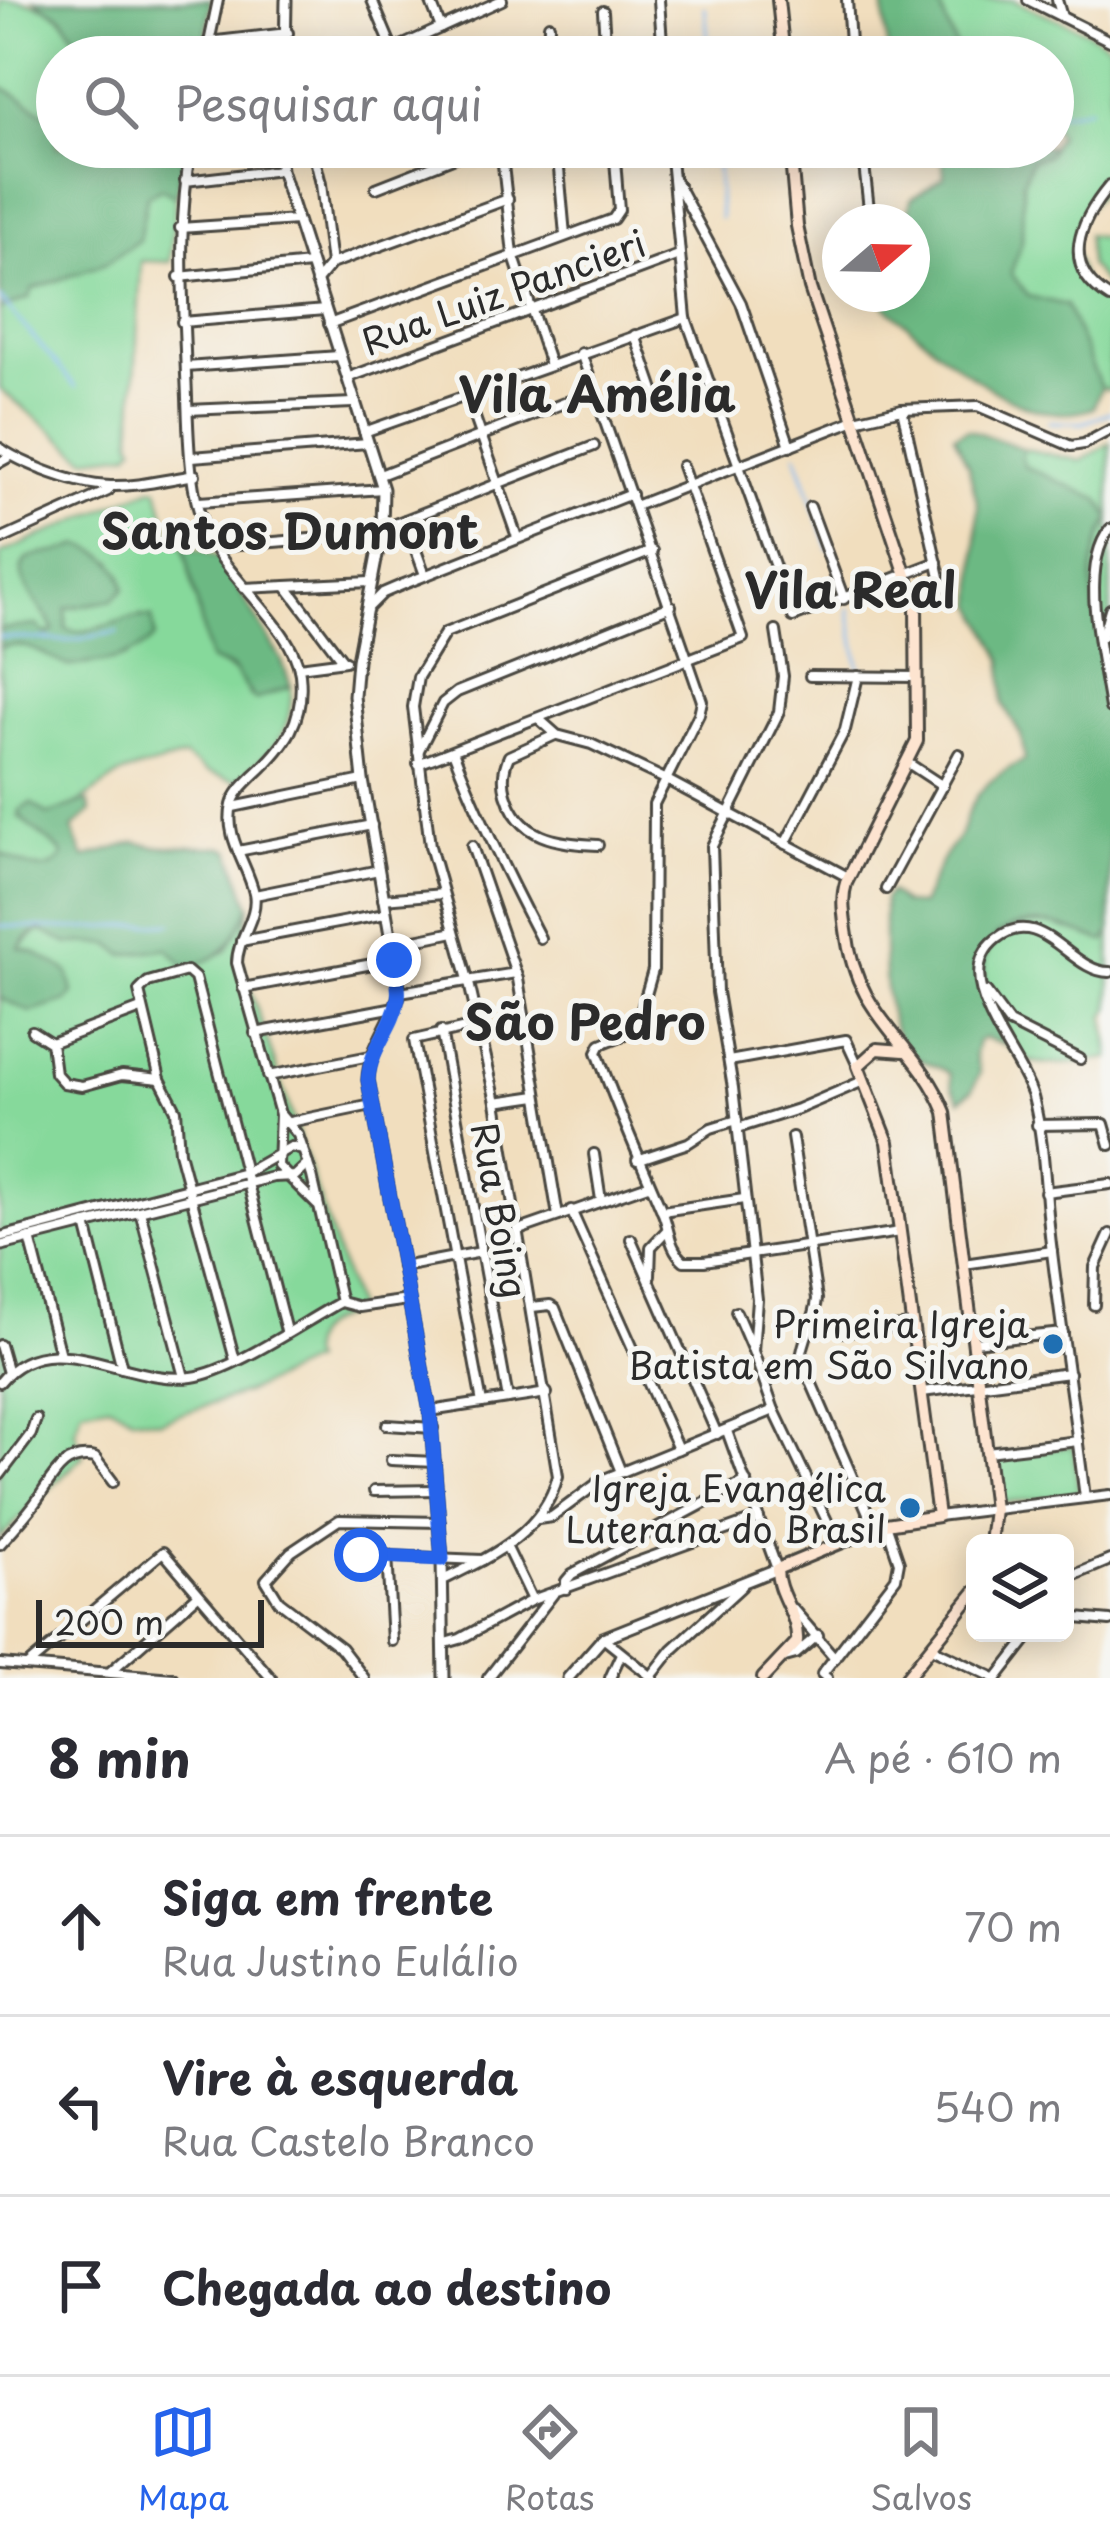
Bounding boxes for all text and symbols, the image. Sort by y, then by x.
search box [36,36,1074,168]
text: Pesquisar aqui [174,68,483,136]
icon: search [78,69,144,135]
north arrow [822,204,930,312]
street label: Rua Luiz Pancieri [354,215,652,367]
district label: Vila Amélia [458,356,736,428]
district label: Santos Dumont [101,493,479,565]
district label: Vila Real [744,552,956,624]
route end [367,933,421,987]
district label: São Pedro [465,984,705,1056]
street label: Rua Boing [459,1118,543,1302]
place label: Primeira Igreja Batista em São Silvano [628,1296,1030,1391]
marker: Primeira Igreja Batista em São Silvano [1040,1331,1066,1357]
place label: Igreja Evangélica Luterana do Brasil [566,1460,886,1555]
marker: Igreja Evangélica Luterana do Brasil [897,1495,923,1521]
route start [334,1528,388,1582]
map controls [966,1534,1074,1642]
button: layers [966,1534,1074,1642]
scale bar [36,1594,264,1647]
text: 200 m [54,1596,164,1646]
text: 8 min [48,1718,191,1795]
text: A pé · 610 m [824,1727,1062,1786]
text: Siga em frente [162,1862,493,1930]
icon: ahead [48,1893,114,1959]
text: 70 m [964,1896,1062,1955]
text: Rua Justino Eulálio [162,1930,519,1989]
text: Vire à esquerda [162,2042,518,2110]
icon: left [48,2073,114,2139]
text: 540 m [933,2076,1062,2135]
text: Rua Castelo Branco [162,2110,535,2169]
text: Chegada ao destino [162,2252,611,2320]
icon: arrive [48,2253,114,2319]
tab: Mapa [138,2399,229,2521]
tab: Rotas [505,2399,594,2521]
tab: Salvos [870,2399,972,2521]

